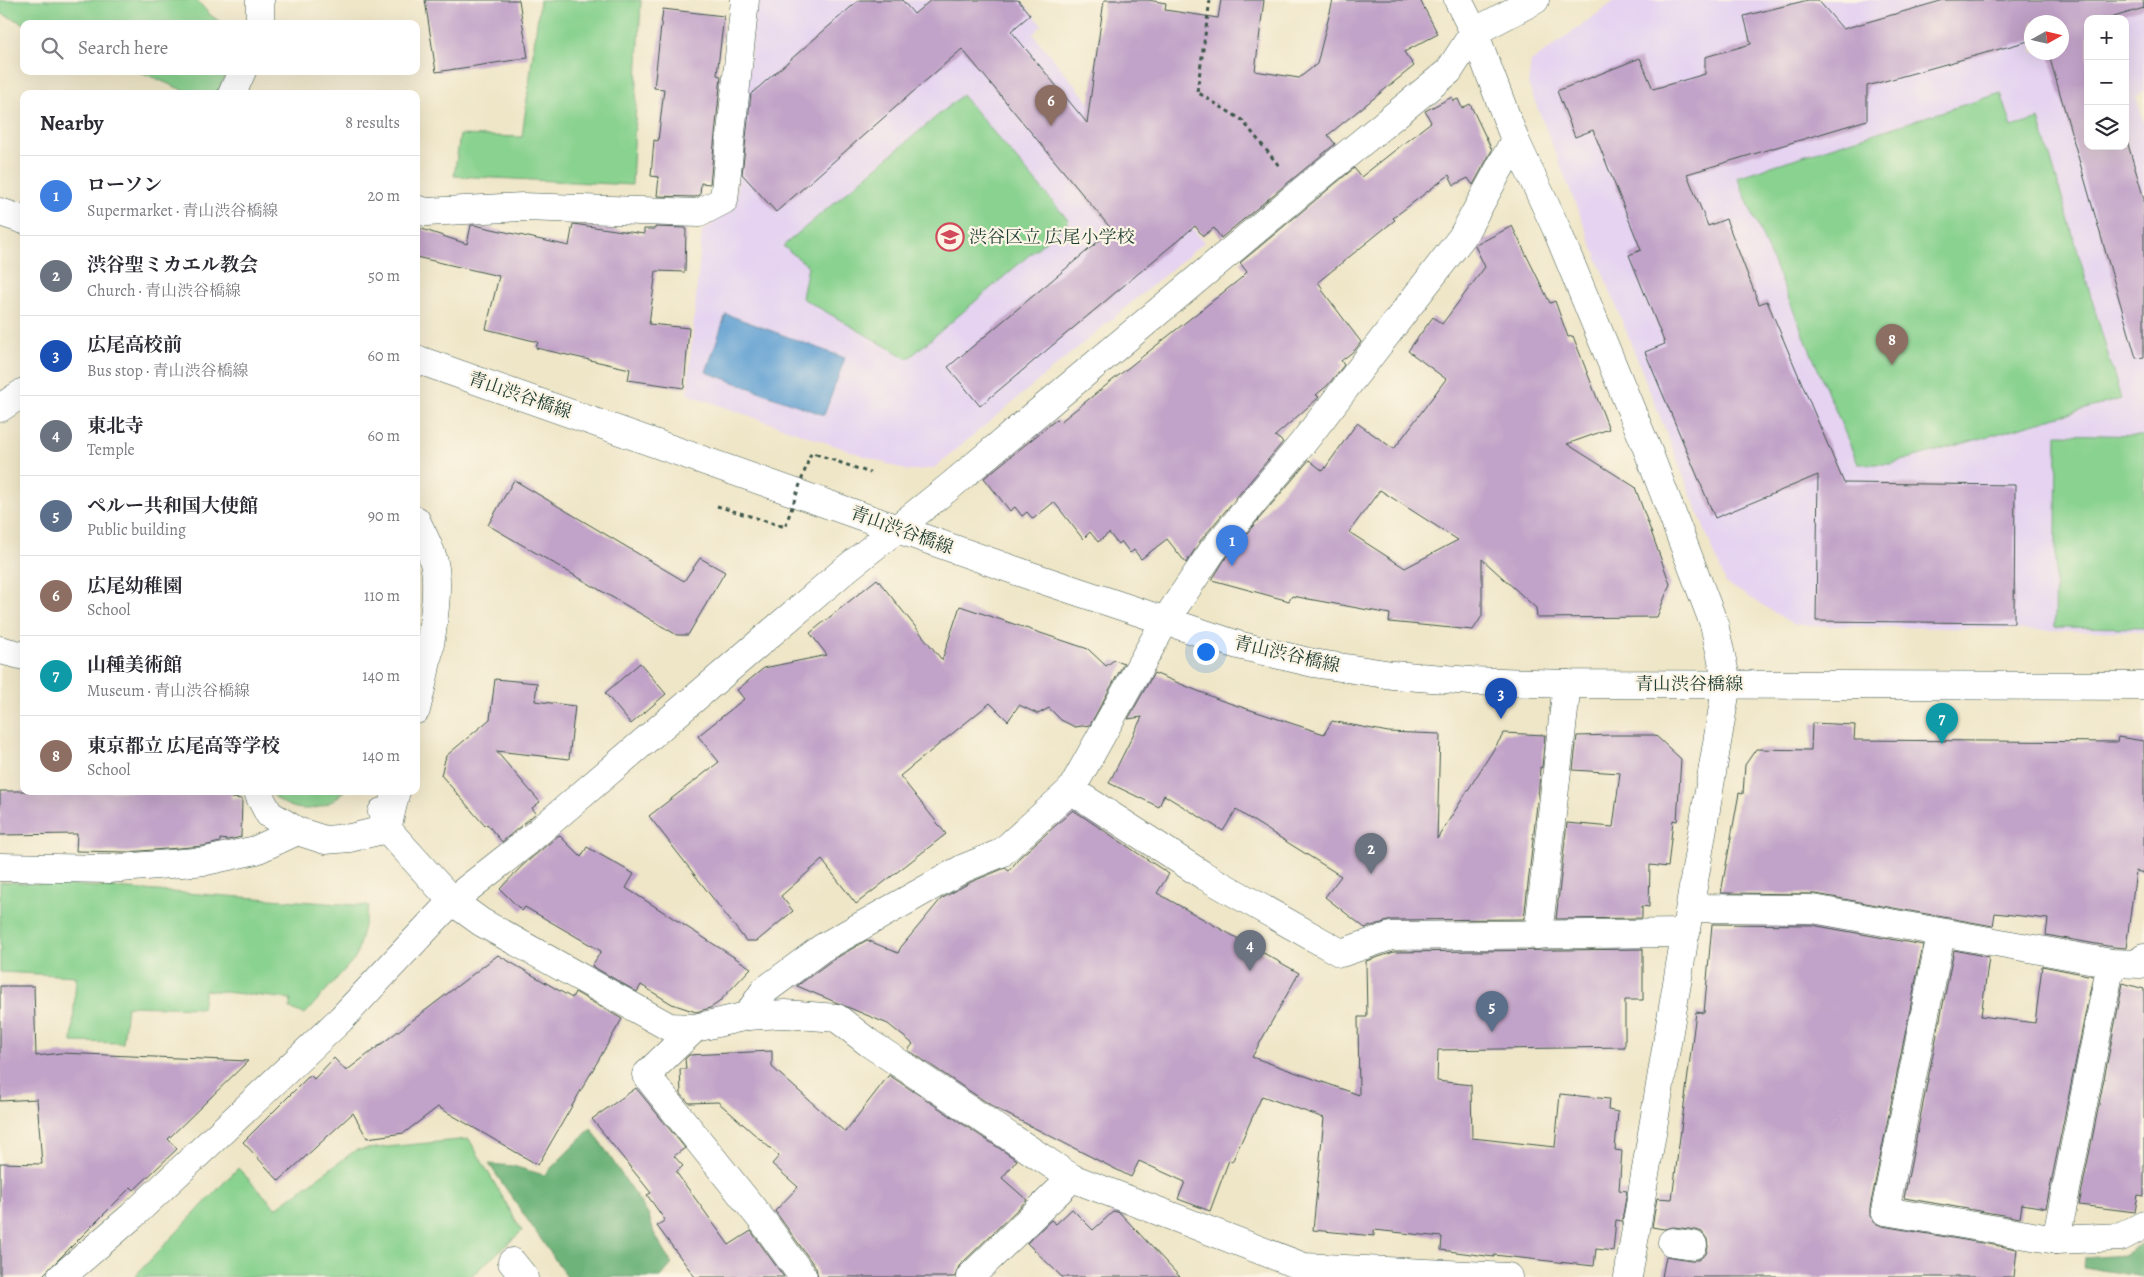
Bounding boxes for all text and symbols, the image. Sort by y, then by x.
north arrow [2024,15,2069,60]
map controls [2084,15,2129,150]
button: + [2084,15,2129,60]
search box [20,20,420,75]
icon: search [38,34,66,62]
text: Search here [78,35,168,61]
button: − [2084,60,2129,105]
pin: 6 [1035,85,1067,126]
button: layers [2084,105,2129,150]
text: Nearby [40,109,103,137]
text: 8 results [345,112,400,134]
text: ローソン [87,172,162,198]
text: 1 [53,185,59,207]
text: 20 m [367,185,400,207]
text: Supermarket · 青山渋谷橋線 [87,200,278,222]
school or university icon: 渋谷区立 広尾小学校 [935,222,965,252]
place label: 渋谷区立 広尾小学校 [969,225,1135,249]
text: 渋谷聖ミカエル教会 [87,252,258,278]
text: 2 [52,265,60,287]
text: 50 m [368,265,400,287]
text: Church · 青山渋谷橋線 [87,280,241,302]
pin: 8 [1876,324,1908,365]
text: 広尾高校前 [87,332,182,358]
text: 3 [53,345,59,367]
text: 60 m [368,345,400,367]
text: Bus stop · 青山渋谷橋線 [87,360,248,382]
street label: 青山渋谷橋線 [465,366,575,424]
text: 東北寺 [87,413,144,439]
text: 4 [52,425,60,447]
text: 60 m [368,425,400,447]
text: Temple [87,439,135,461]
text: ペルー共和国大使館 [87,493,258,519]
street label: 青山渋谷橋線 [847,500,957,560]
text: 5 [53,505,59,527]
text: 90 m [368,505,400,527]
text: Public building [87,519,186,541]
pin: 1 [1216,525,1248,566]
text: 広尾幼稚園 [87,573,182,599]
text: 6 [52,585,60,607]
text: 110 m [364,585,400,607]
text: School [87,599,130,621]
street label: 青山渋谷橋線 [1232,630,1342,678]
your location [1193,639,1219,665]
text: 山種美術館 [87,652,182,678]
text: 7 [53,665,59,687]
text: 140 m [362,665,400,687]
street label: 青山渋谷橋線 [1635,672,1743,696]
pin: 3 [1485,678,1517,719]
text: Museum · 青山渋谷橋線 [87,680,250,702]
pin: 7 [1926,703,1958,744]
text: 東京都立 広尾高等学校 [87,733,280,759]
text: 8 [52,745,60,767]
text: 140 m [362,745,400,767]
text: School [87,759,130,781]
pin: 2 [1355,833,1387,874]
pin: 4 [1234,930,1266,971]
pin: 5 [1476,991,1508,1032]

